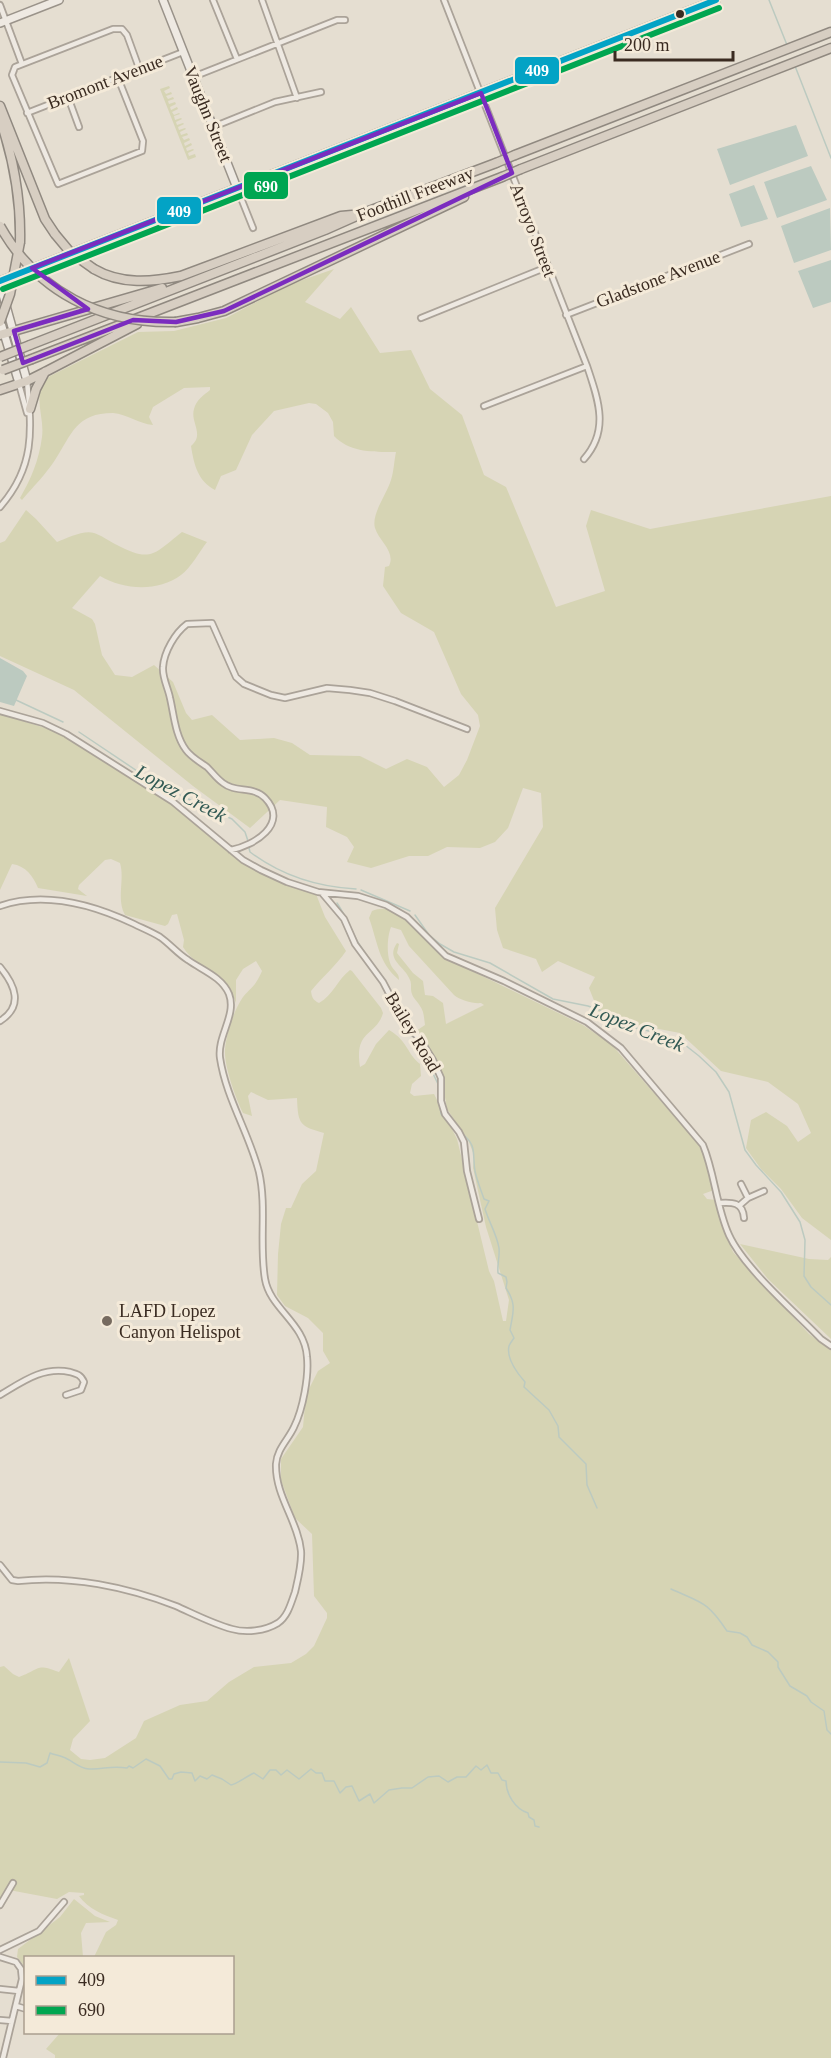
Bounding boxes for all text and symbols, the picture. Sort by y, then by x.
unlabelled marker [674,8,686,20]
scale bar [615,24,734,62]
text: 200 m [624,35,670,55]
street label: Bromont Avenue [44,51,166,113]
line badge: 409 [514,56,560,85]
text: 409 [525,62,549,79]
street label: Vaughn Street [180,63,236,165]
street label: Foothill Freeway [354,163,476,225]
line badge: 690 [243,171,289,200]
text: 690 [254,178,278,195]
street label: Arroyo Street [506,180,560,280]
line badge: 409 [156,196,202,225]
text: 409 [167,203,191,220]
street label: Gladstone Avenue [593,246,723,312]
water label: Lopez Creek [130,759,231,828]
street label: Bailey Road [381,988,445,1076]
water label: Lopez Creek [585,998,688,1057]
place label: LAFD Lopez Canyon Helispot [119,1301,241,1342]
marker: LAFD Lopez Canyon Helispot [100,1314,114,1328]
legend [24,1956,234,2034]
text: 409 [78,1970,105,1990]
text: 690 [78,2000,105,2020]

